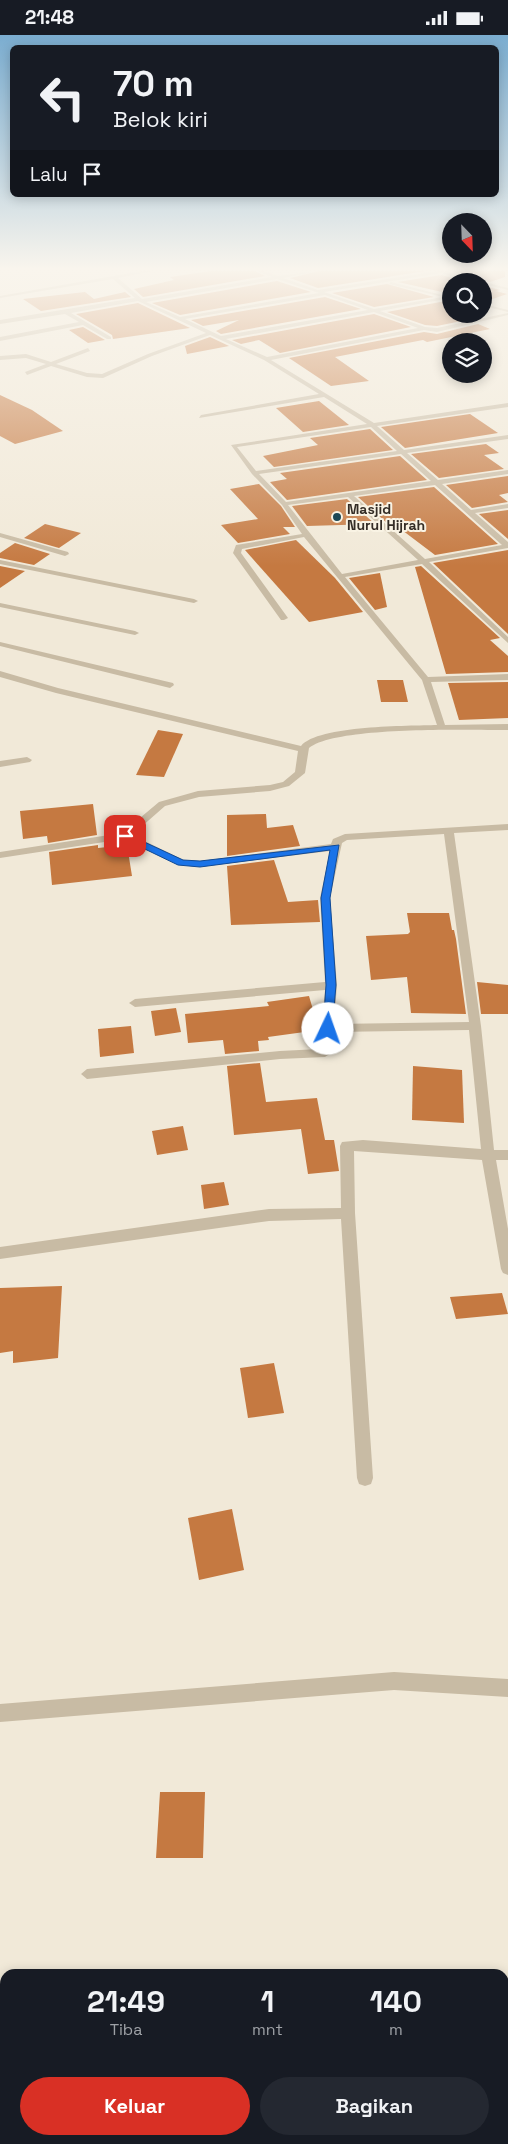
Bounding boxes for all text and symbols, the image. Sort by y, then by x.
text: 21:48 [25,5,74,30]
text: 70 m [113,62,194,106]
icon: left [30,65,95,130]
text: Belok kiri [113,105,208,133]
icon: arrive [78,160,106,188]
text: Lalu [30,162,68,187]
north arrow [442,213,492,263]
map controls [442,213,492,383]
button: search [442,273,492,323]
button: layers [442,333,492,383]
place label: Masjid Nurul Hijrah [347,500,425,534]
marker: Masjid Nurul Hijrah [331,511,343,523]
pin [104,815,146,857]
icon: arrive [111,822,139,850]
position arrow [301,1002,353,1054]
text: 21:49 [87,1982,165,2021]
text: 1 [261,1982,274,2021]
text: 140 [370,1982,422,2021]
text: Tiba [110,2019,142,2040]
text: mnt [252,2019,283,2040]
text: m [389,2019,403,2040]
button: Keluar [20,2077,250,2135]
button: Bagikan [260,2077,489,2135]

